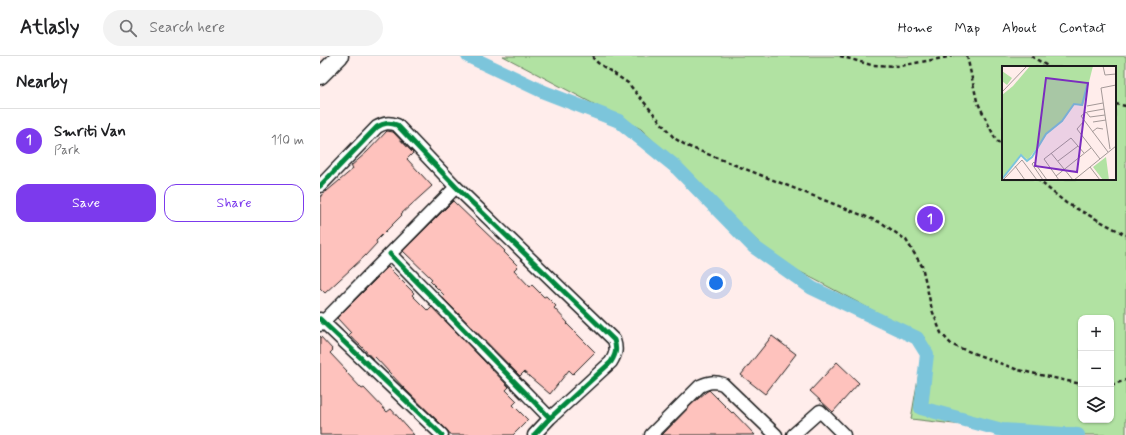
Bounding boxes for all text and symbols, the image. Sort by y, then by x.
search box [103,10,383,46]
text: Atlasly [20,15,79,40]
icon: search [117,17,139,39]
text: Search here [149,18,225,38]
text: Home [898,19,932,37]
text: Map [954,19,980,37]
text: About [1002,19,1037,37]
text: Contact [1059,19,1106,37]
inset map [1002,66,1116,180]
text: Nearby [16,71,68,93]
text: Smriti Van [54,122,126,142]
text: 1 [26,132,32,149]
text: 110 m [271,132,304,149]
text: Park [54,142,80,159]
button: Save [16,184,156,222]
button: Share [164,184,304,222]
pin: 1 [917,204,943,234]
your location [706,273,726,293]
map controls [1078,315,1114,423]
button: + [1078,315,1114,351]
button: − [1078,351,1114,387]
button: layers [1078,387,1114,423]

